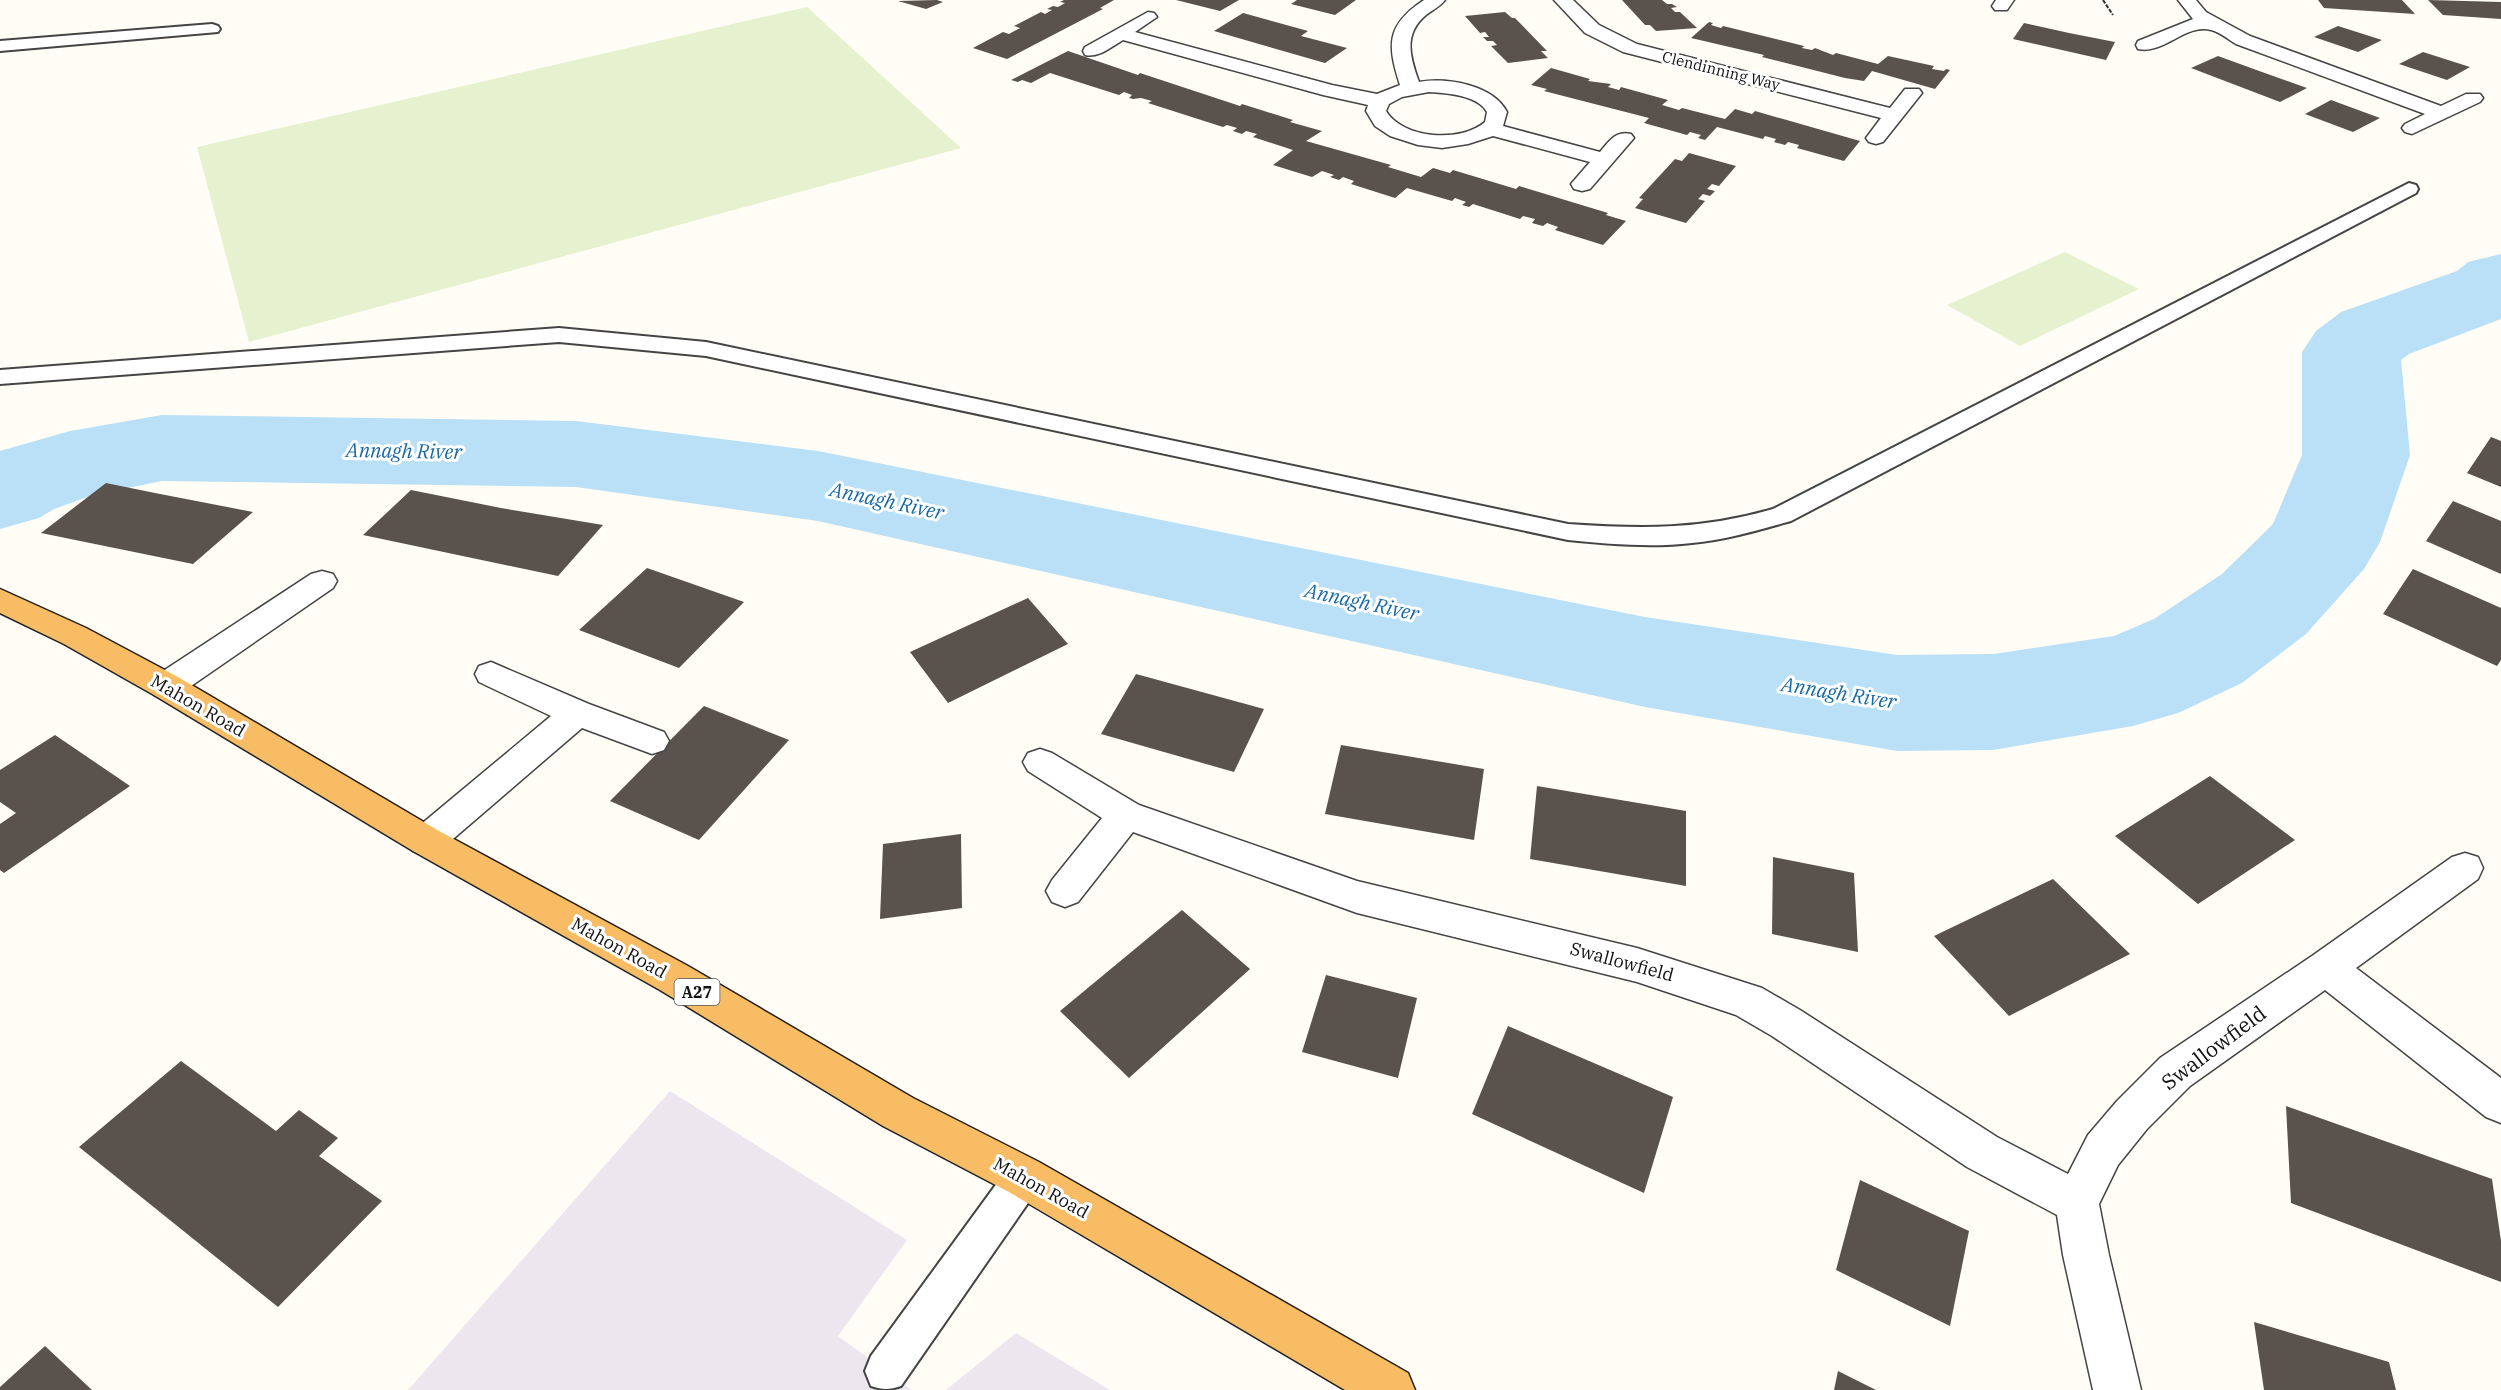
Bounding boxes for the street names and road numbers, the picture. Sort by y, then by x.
street label: Clendinning Way [1660,47,1782,94]
street label: Mahon Road [147,669,250,742]
street label: Mahon Road [568,912,671,983]
street label: Swallowfield [1568,937,1677,986]
road number: A27 [674,979,720,1005]
street label: Swallowfield [2155,999,2272,1096]
street label: Mahon Road [990,1152,1093,1223]

